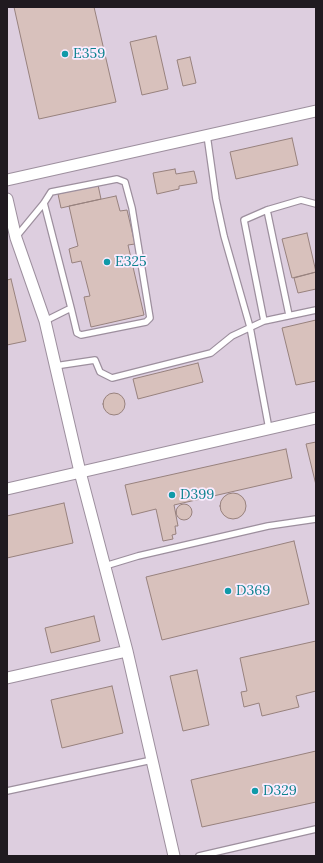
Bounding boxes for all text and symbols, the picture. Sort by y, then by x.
place label: E359 [73,46,105,62]
marker: E359 [60,49,70,59]
place label: E325 [115,254,147,270]
marker: E325 [102,257,112,267]
place label: D399 [180,487,214,503]
marker: D399 [167,490,177,500]
place label: D369 [236,583,270,599]
marker: D369 [223,586,233,596]
place label: D329 [263,783,297,799]
marker: D329 [250,786,260,796]

